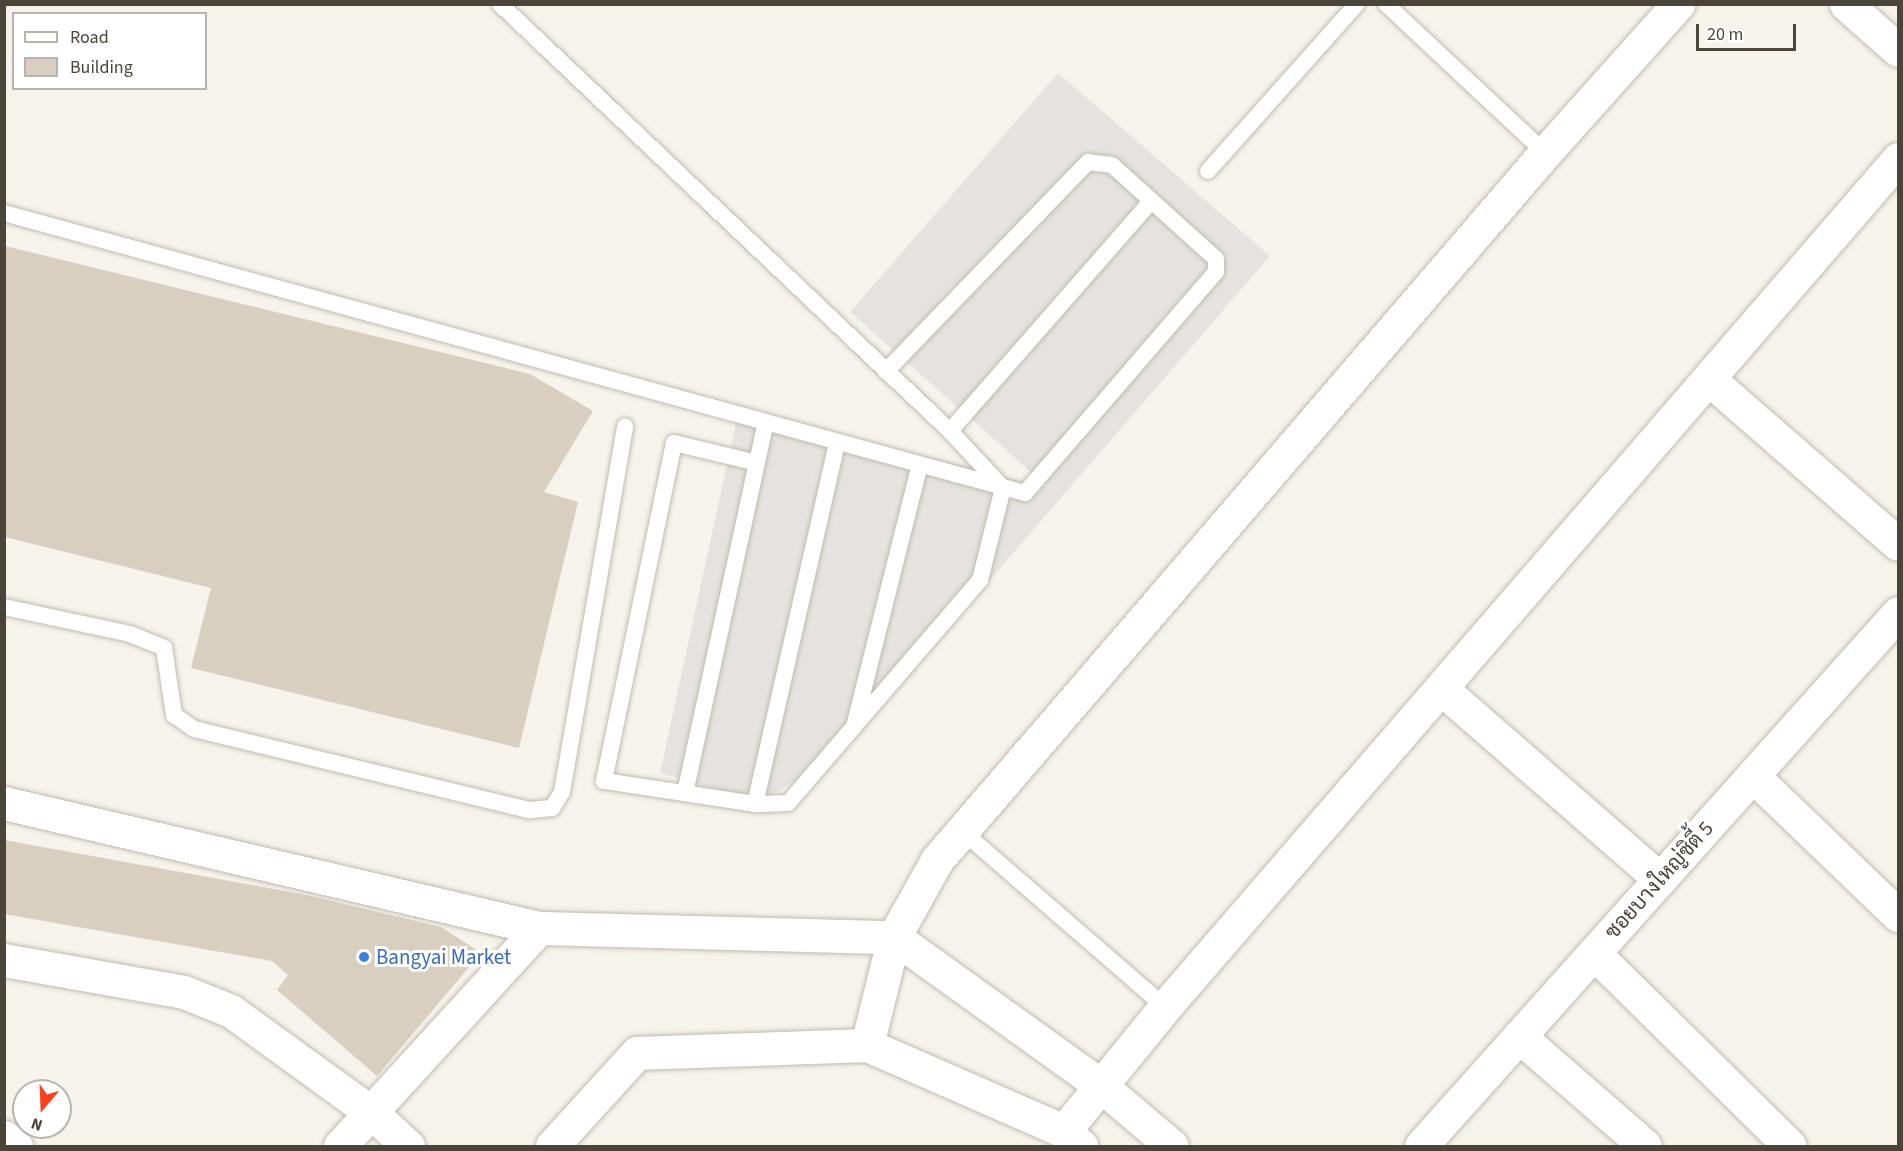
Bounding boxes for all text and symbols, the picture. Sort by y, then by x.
legend [12,12,207,90]
scale bar [1699,12,1800,50]
text: 20 m [1707,22,1743,47]
text: Road [70,25,109,50]
text: Building [70,55,133,80]
street label: ซอยบางใหญ่ซิตี้ 5 [1600,816,1718,944]
place label: Bangyai Market [376,944,511,970]
marker: Bangyai Market [357,950,371,964]
north arrow [12,1079,72,1139]
text: N [28,1112,45,1136]

